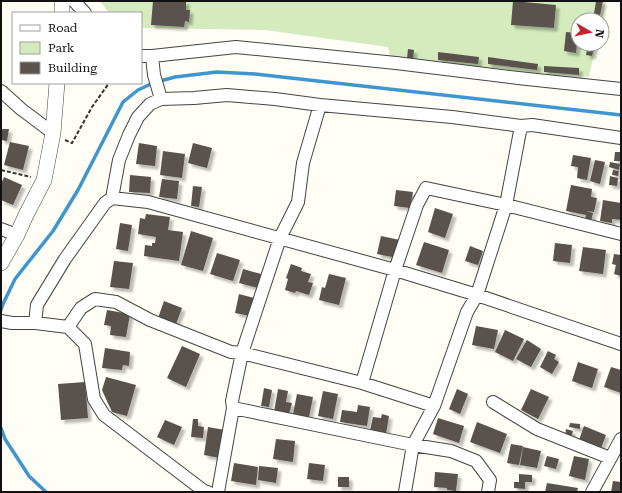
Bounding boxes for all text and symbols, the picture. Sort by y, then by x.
legend [12,12,142,84]
north arrow [570,12,610,52]
text: Road [48,21,78,35]
text: N [592,28,606,39]
text: Park [48,41,75,55]
text: Building [48,61,97,75]

